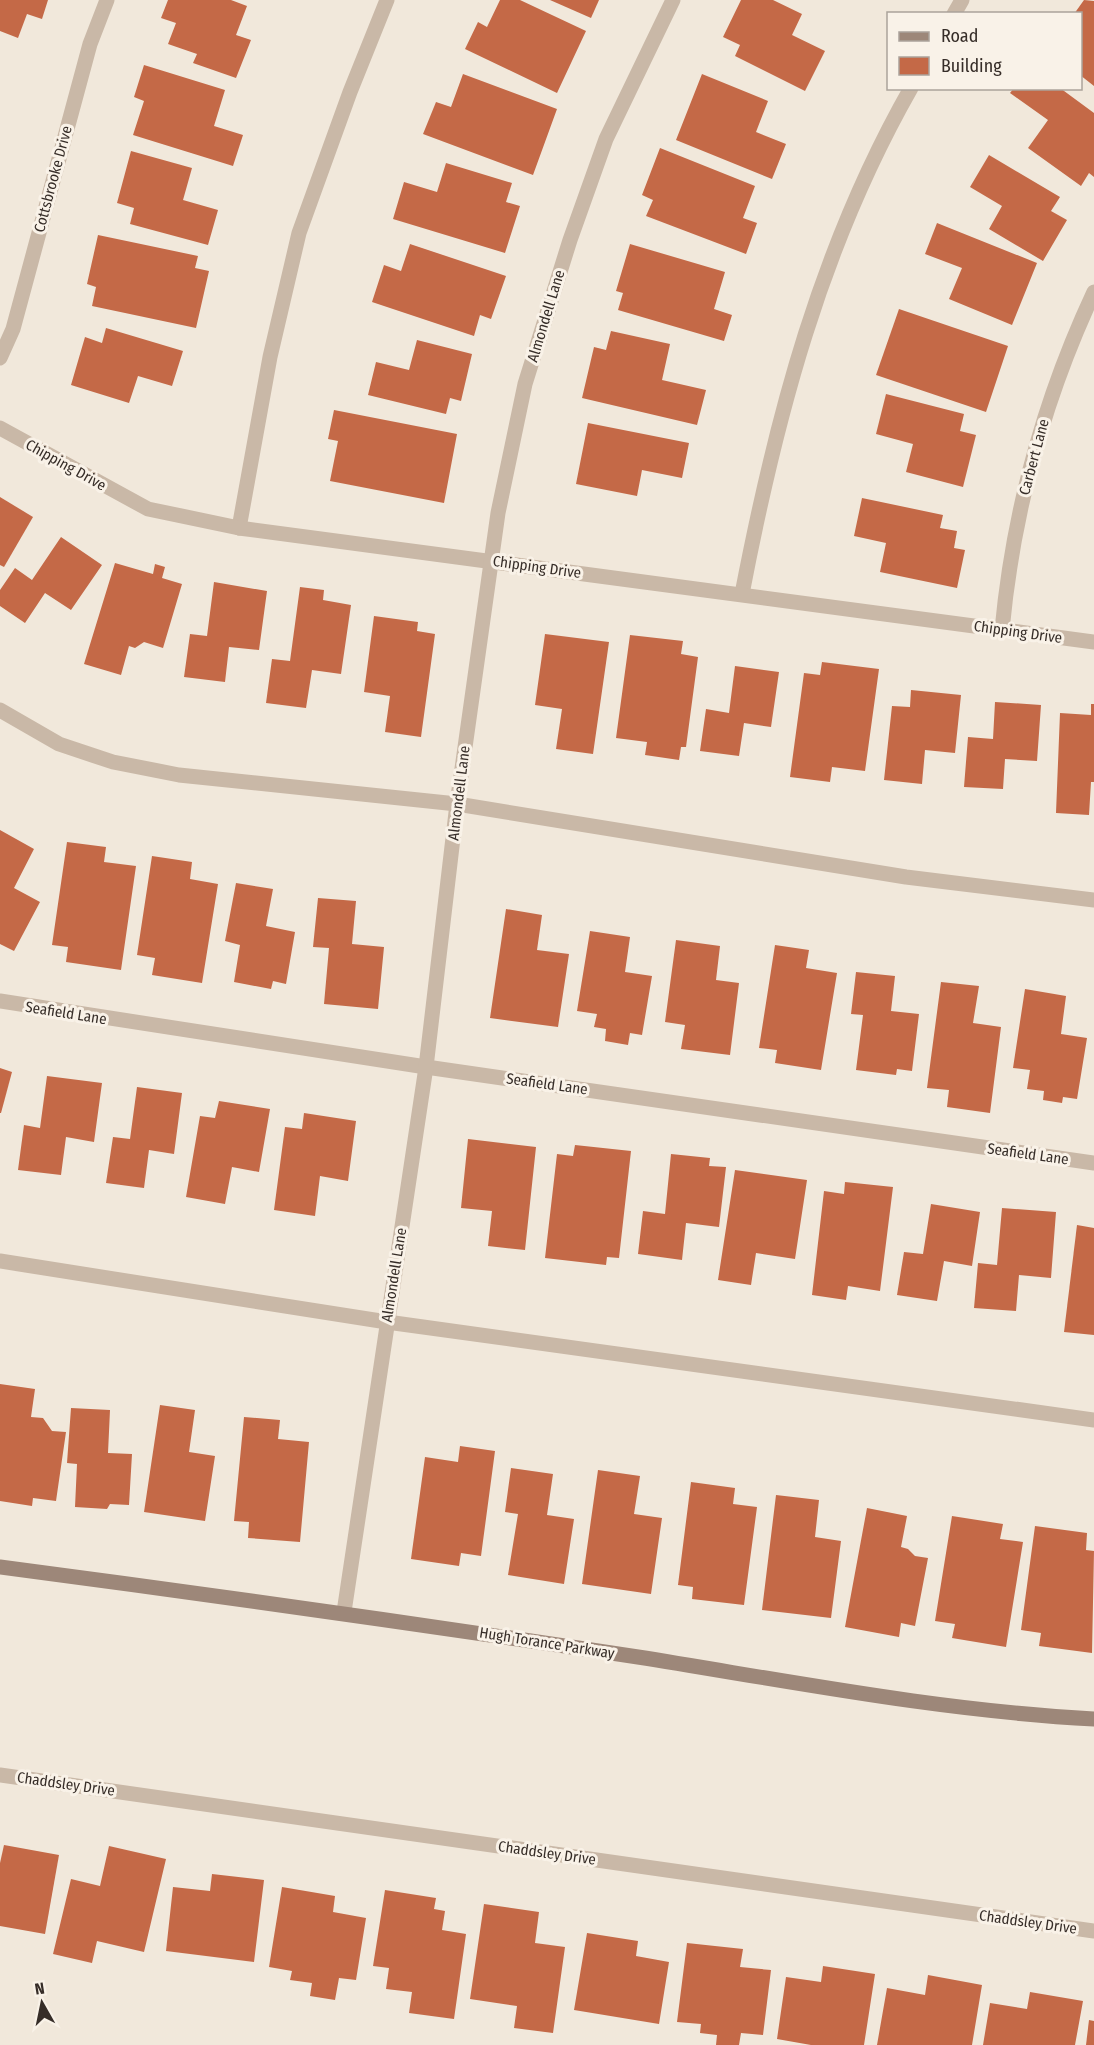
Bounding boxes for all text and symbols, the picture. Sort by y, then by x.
legend [887,12,1082,90]
text: Road [941,25,978,47]
text: Building [941,55,1002,77]
street label: Cottsbrooke Drive [30,124,76,234]
street label: Almondell Lane [523,268,569,364]
street label: Carbert Lane [1015,417,1053,497]
street label: Chipping Drive [23,436,109,494]
street label: Chipping Drive [492,552,582,582]
street label: Chipping Drive [973,617,1063,647]
street label: Almondell Lane [444,745,474,841]
street label: Seafield Lane [24,998,108,1028]
street label: Seafield Lane [505,1069,589,1099]
street label: Seafield Lane [986,1139,1070,1169]
street label: Almondell Lane [378,1227,410,1323]
street label: Hugh Torance Parkway [478,1623,616,1663]
street label: Chaddsley Drive [16,1768,116,1800]
street label: Chaddsley Drive [497,1837,597,1869]
street label: Chaddsley Drive [978,1906,1078,1938]
north arrow [12,1973,72,2033]
text: N [34,1979,46,1999]

